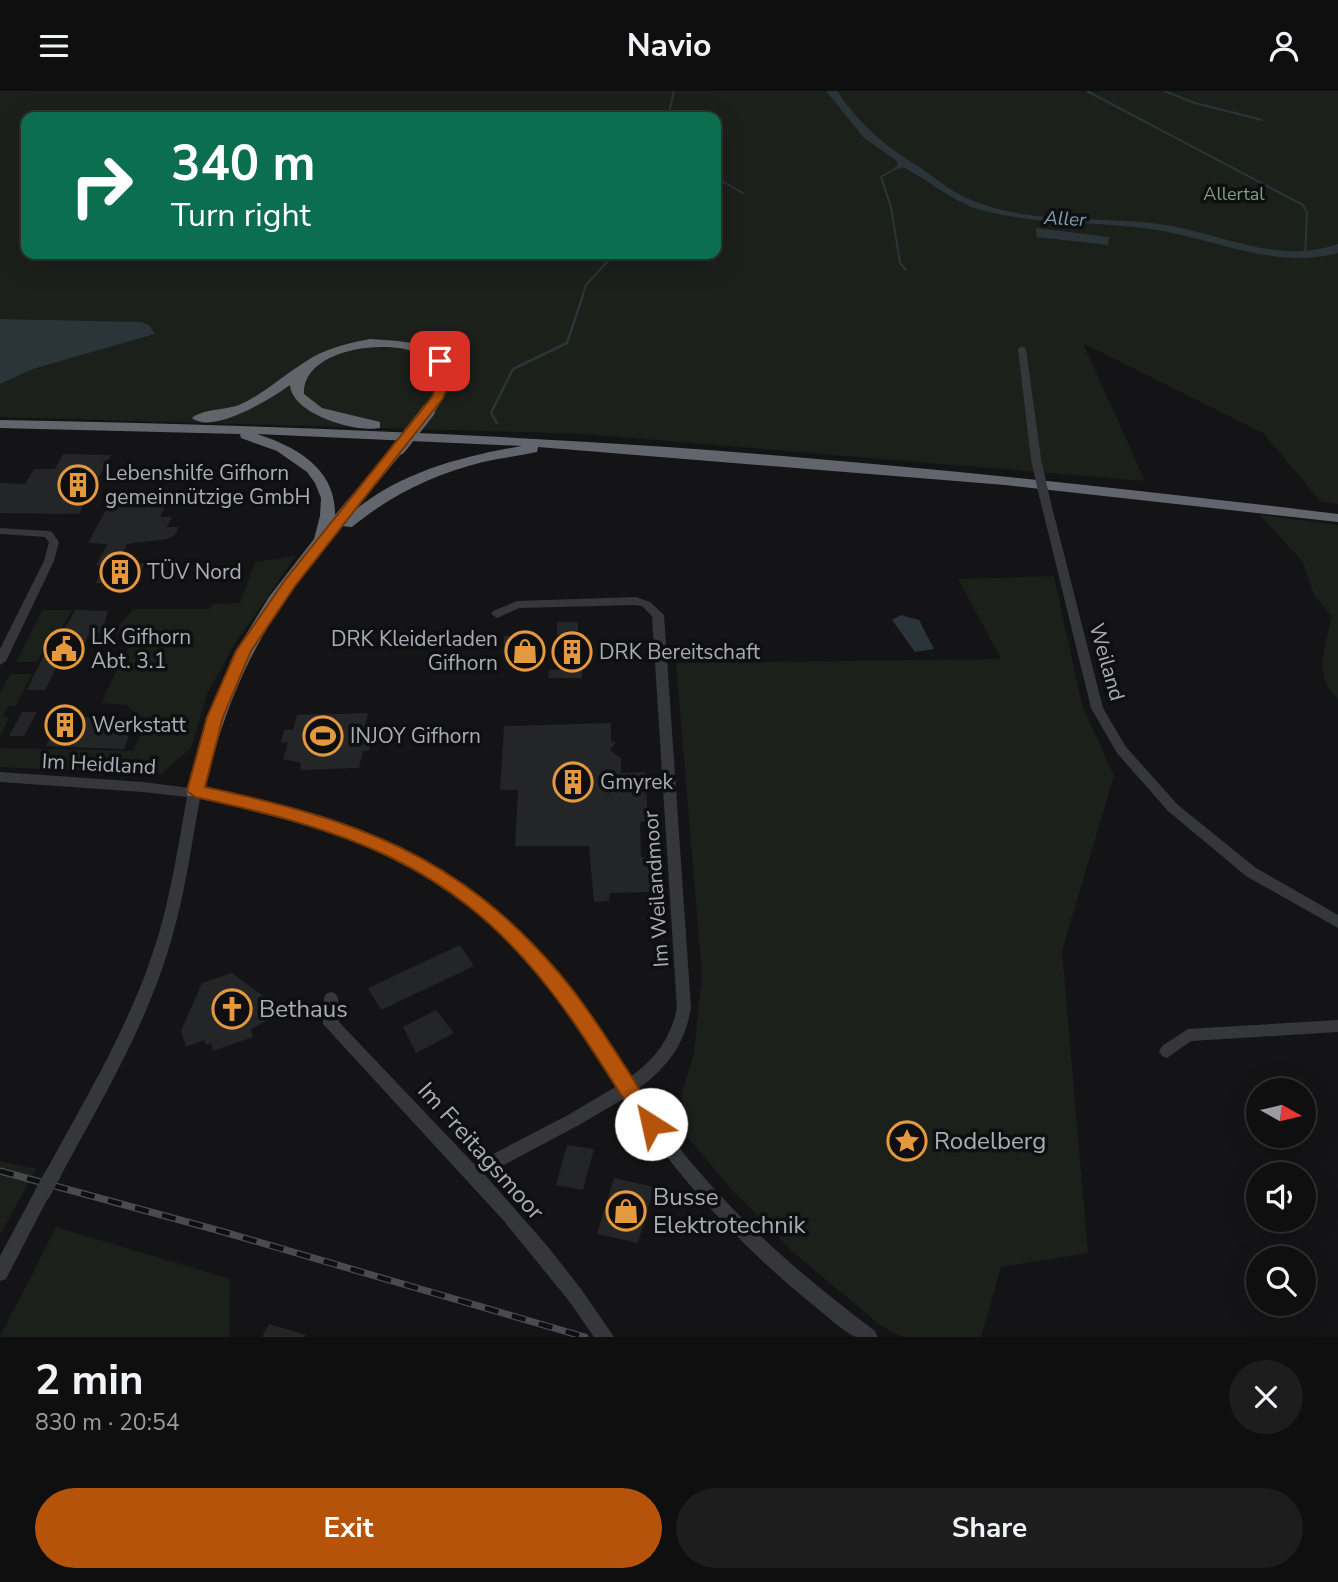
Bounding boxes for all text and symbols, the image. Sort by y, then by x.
text: Navio [627,24,711,67]
icon: menu [35,27,73,65]
icon: person [1265,27,1303,65]
text: 340 m [171,130,315,197]
icon: right [56,140,147,231]
park label: Allertal [1203,182,1265,206]
text: Turn right [171,194,311,237]
water label: Aller [1042,205,1088,233]
pin [410,331,470,391]
icon: arrive [421,342,459,380]
place label: Lebenshilfe Gifhorn gemeinnützige GmbH [105,459,310,511]
building icon: Lebenshilfe Gifhorn gemeinnützige GmbH [57,464,99,506]
building icon: TÜV Nord [99,551,141,593]
place label: TÜV Nord [147,558,242,586]
street label: Weiland [1083,620,1131,704]
place label: LK Gifhorn Abt. 3.1 [91,623,191,675]
place label: DRK Kleiderladen Gifhorn [331,625,498,677]
public building icon: LK Gifhorn Abt. 3.1 [43,628,85,670]
shop icon: DRK Kleiderladen Gifhorn [504,630,546,672]
building icon: DRK Bereitschaft [551,631,593,673]
place label: DRK Bereitschaft [599,638,761,666]
building icon: Werkstatt [44,704,86,746]
place label: Werkstatt [92,711,186,739]
sports icon: INJOY Gifhorn [302,715,344,757]
place label: INJOY Gifhorn [350,722,481,750]
street label: Im Heidland [41,747,157,781]
building icon: Gmyrek [552,761,594,803]
place label: Gmyrek [600,768,673,796]
street label: Im Weilandmoor [637,809,675,968]
church icon: Bethaus [211,988,253,1030]
place label: Bethaus [259,993,348,1025]
street label: Im Freitagsmoor [411,1075,552,1227]
north arrow [1246,1078,1316,1148]
map controls [1246,1078,1316,1316]
position arrow [614,1087,688,1161]
place icon: Rodelberg [886,1120,928,1162]
place label: Rodelberg [934,1125,1046,1157]
button: sound [1246,1162,1316,1232]
place label: Busse Elektrotechnik [653,1181,807,1241]
shop icon: Busse Elektrotechnik [605,1190,647,1232]
button: search [1246,1246,1316,1316]
text: 2 min [35,1352,144,1409]
button: close [1229,1360,1303,1434]
text: 830 m · 20:54 [35,1407,180,1438]
button: Exit [35,1488,662,1568]
button: Share [676,1488,1303,1568]

